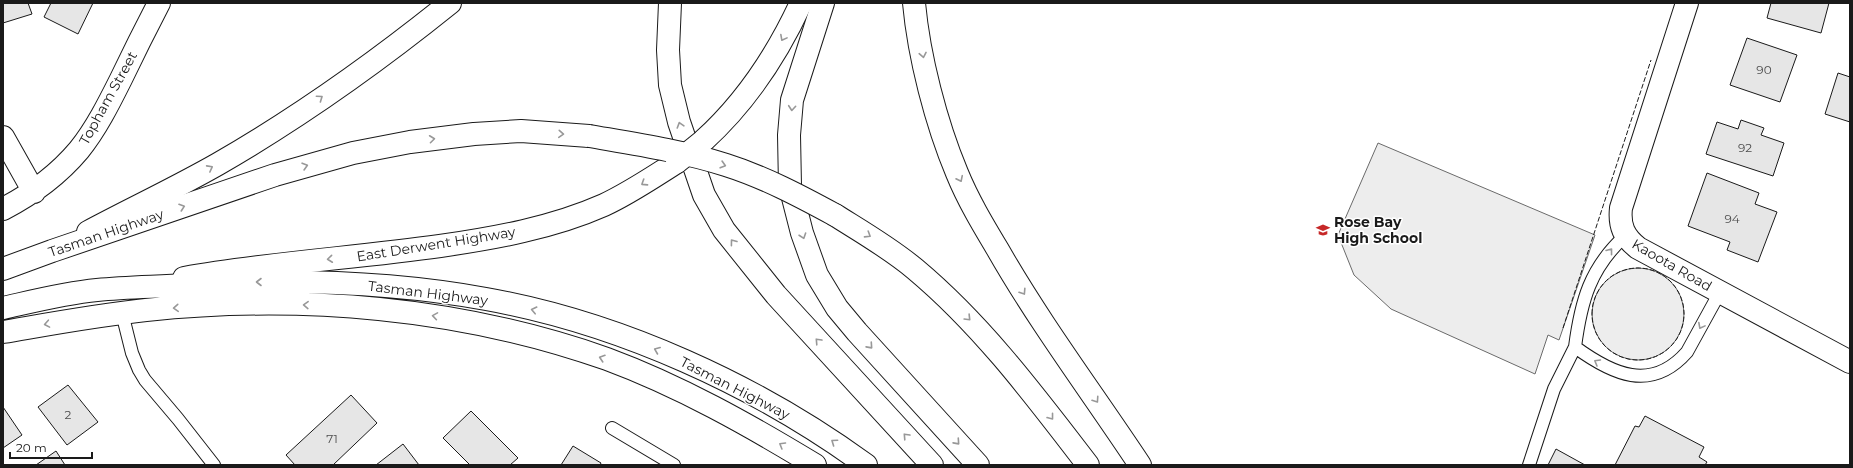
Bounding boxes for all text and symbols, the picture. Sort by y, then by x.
one-way arrow [780,33,788,41]
street label: Topham Street [75,48,141,148]
one-way arrow [918,52,926,58]
house number: 90 [1756,62,1772,77]
one-way arrow [316,96,323,103]
one-way arrow [787,105,796,111]
one-way arrow [676,121,685,128]
one-way arrow [558,129,564,138]
one-way arrow [429,135,435,144]
house number: 92 [1738,140,1752,155]
one-way arrow [719,160,726,169]
one-way arrow [301,162,308,171]
one-way arrow [206,165,214,173]
one-way arrow [955,175,963,182]
one-way arrow [641,178,648,186]
one-way arrow [178,203,185,212]
street label: Tasman Highway [46,205,166,261]
house number: 94 [1724,211,1740,226]
place label: Rose Bay High School [1334,213,1422,247]
street label: East Derwent Highway [355,222,517,265]
school or university icon: Rose Bay High School [1315,222,1331,238]
one-way arrow [864,231,871,238]
one-way arrow [798,232,807,239]
street label: Kaoota Road [1629,235,1715,295]
one-way arrow [731,240,738,247]
one-way arrow [1605,249,1612,256]
one-way arrow [327,255,333,264]
street label: Tasman Highway [367,277,489,309]
one-way arrow [256,278,262,286]
one-way arrow [1019,288,1026,295]
one-way arrow [303,300,309,309]
one-way arrow [173,304,179,313]
one-way arrow [531,306,538,315]
one-way arrow [432,313,438,321]
one-way arrow [963,313,970,321]
one-way arrow [44,319,50,328]
one-way arrow [1698,322,1705,329]
one-way arrow [816,338,823,345]
one-way arrow [865,341,872,349]
one-way arrow [654,347,662,355]
street label: Tasman Highway [677,353,793,424]
one-way arrow [599,354,606,363]
one-way arrow [1593,359,1601,366]
one-way arrow [1091,396,1099,403]
house number: 2 [65,407,72,422]
one-way arrow [1047,413,1054,420]
house number: 71 [326,431,338,446]
one-way arrow [903,433,911,441]
scale bar [10,434,92,460]
one-way arrow [952,437,960,445]
text: 20 m [16,440,47,455]
one-way arrow [832,440,839,447]
one-way arrow [779,442,786,450]

